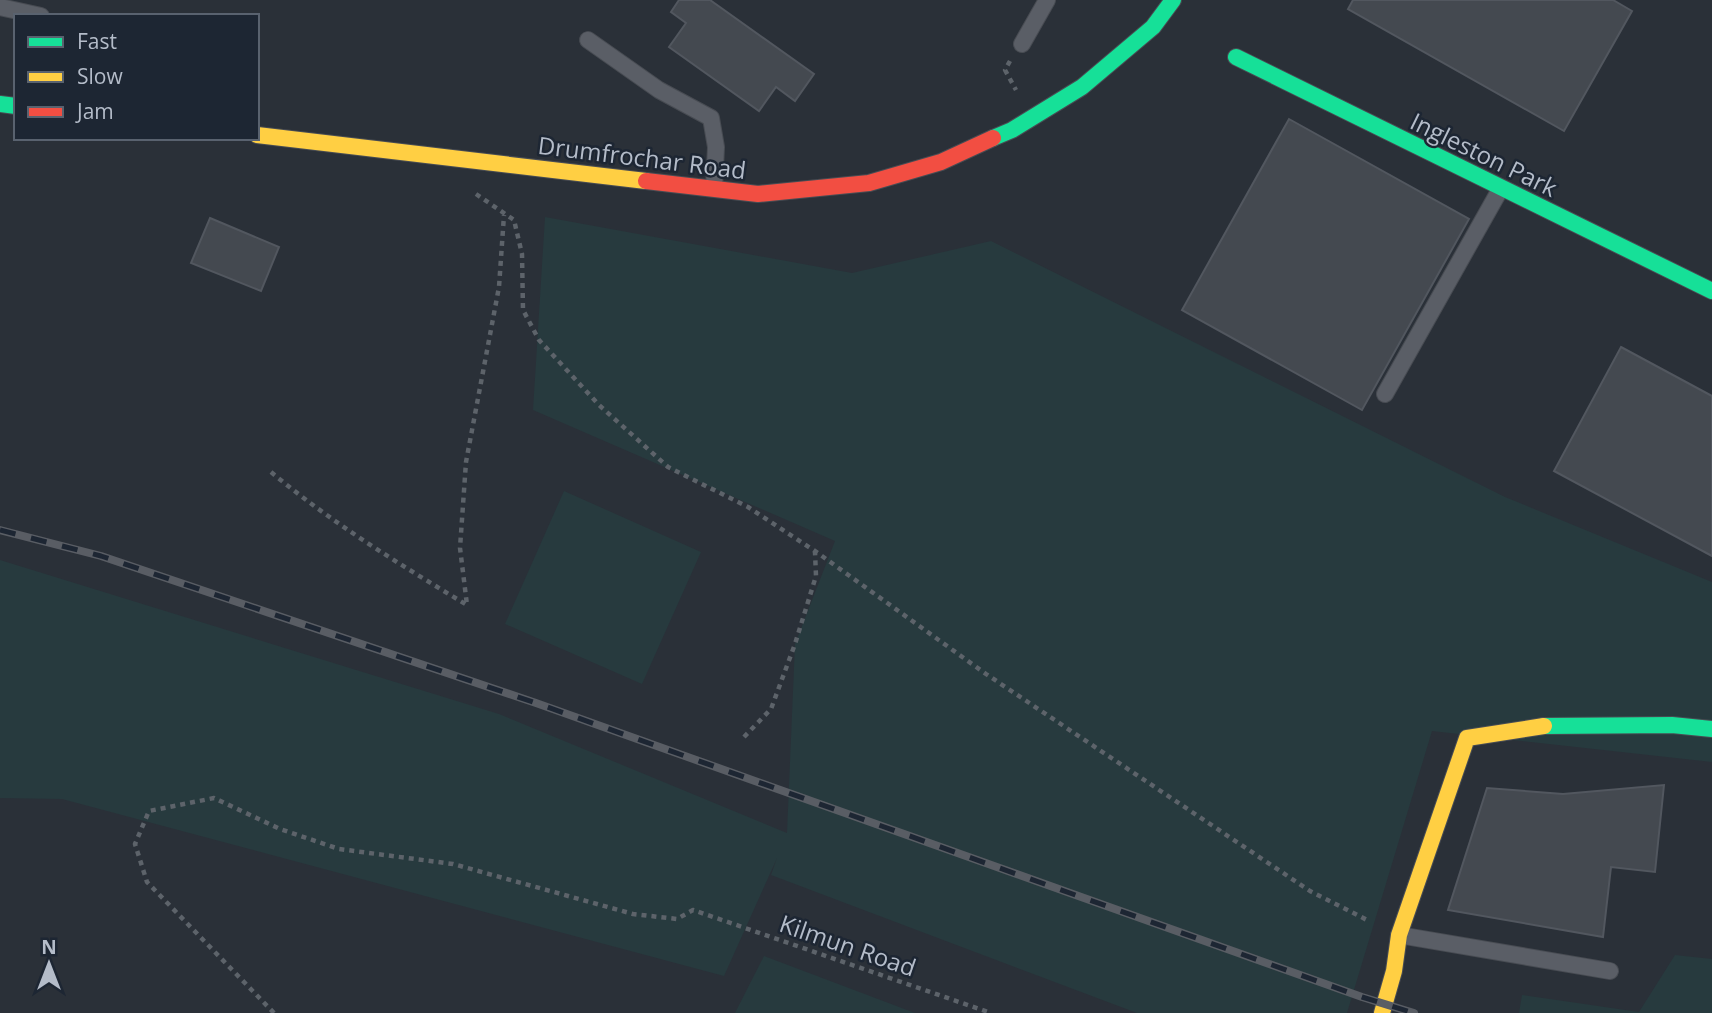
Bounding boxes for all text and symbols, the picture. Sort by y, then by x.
legend [14,14,259,140]
text: Fast [77,27,117,55]
text: Slow [77,62,123,90]
text: Jam [75,97,114,125]
street label: Ingleston Park [1405,104,1563,204]
street label: Drumfrochar Road [536,128,748,186]
street label: Kilmun Road [776,906,920,984]
north arrow [14,929,84,999]
text: N [41,934,57,960]

